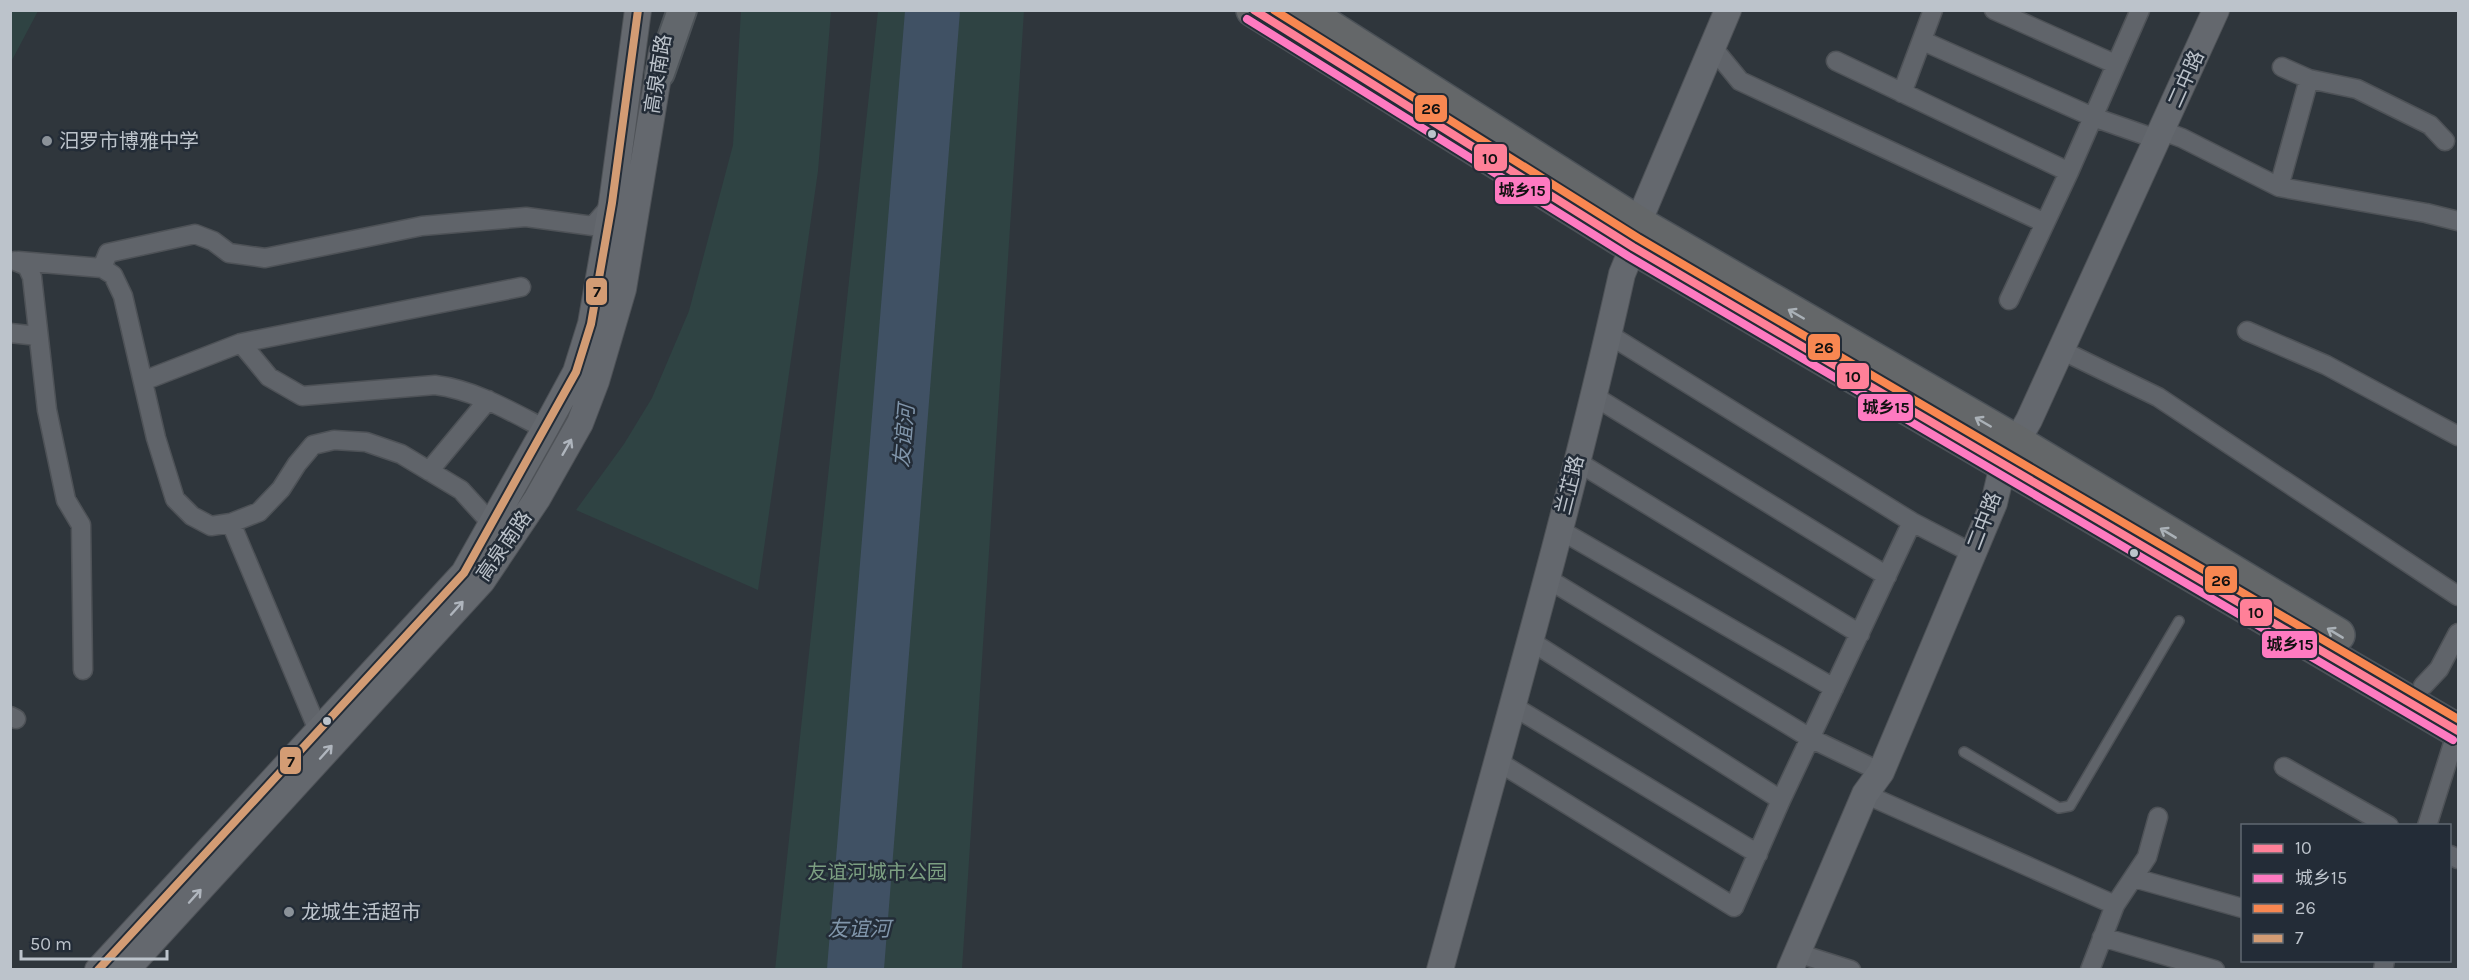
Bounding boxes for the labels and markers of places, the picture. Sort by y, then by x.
unlabelled marker [1426,128,1438,140]
place label: 汨罗市博雅中学 [59,130,199,153]
marker: 汨罗市博雅中学 [40,134,54,148]
unlabelled marker [2128,547,2140,559]
unlabelled marker [321,715,333,727]
place label: 龙城生活超市 [301,901,421,924]
marker: 龙城生活超市 [282,905,296,919]

